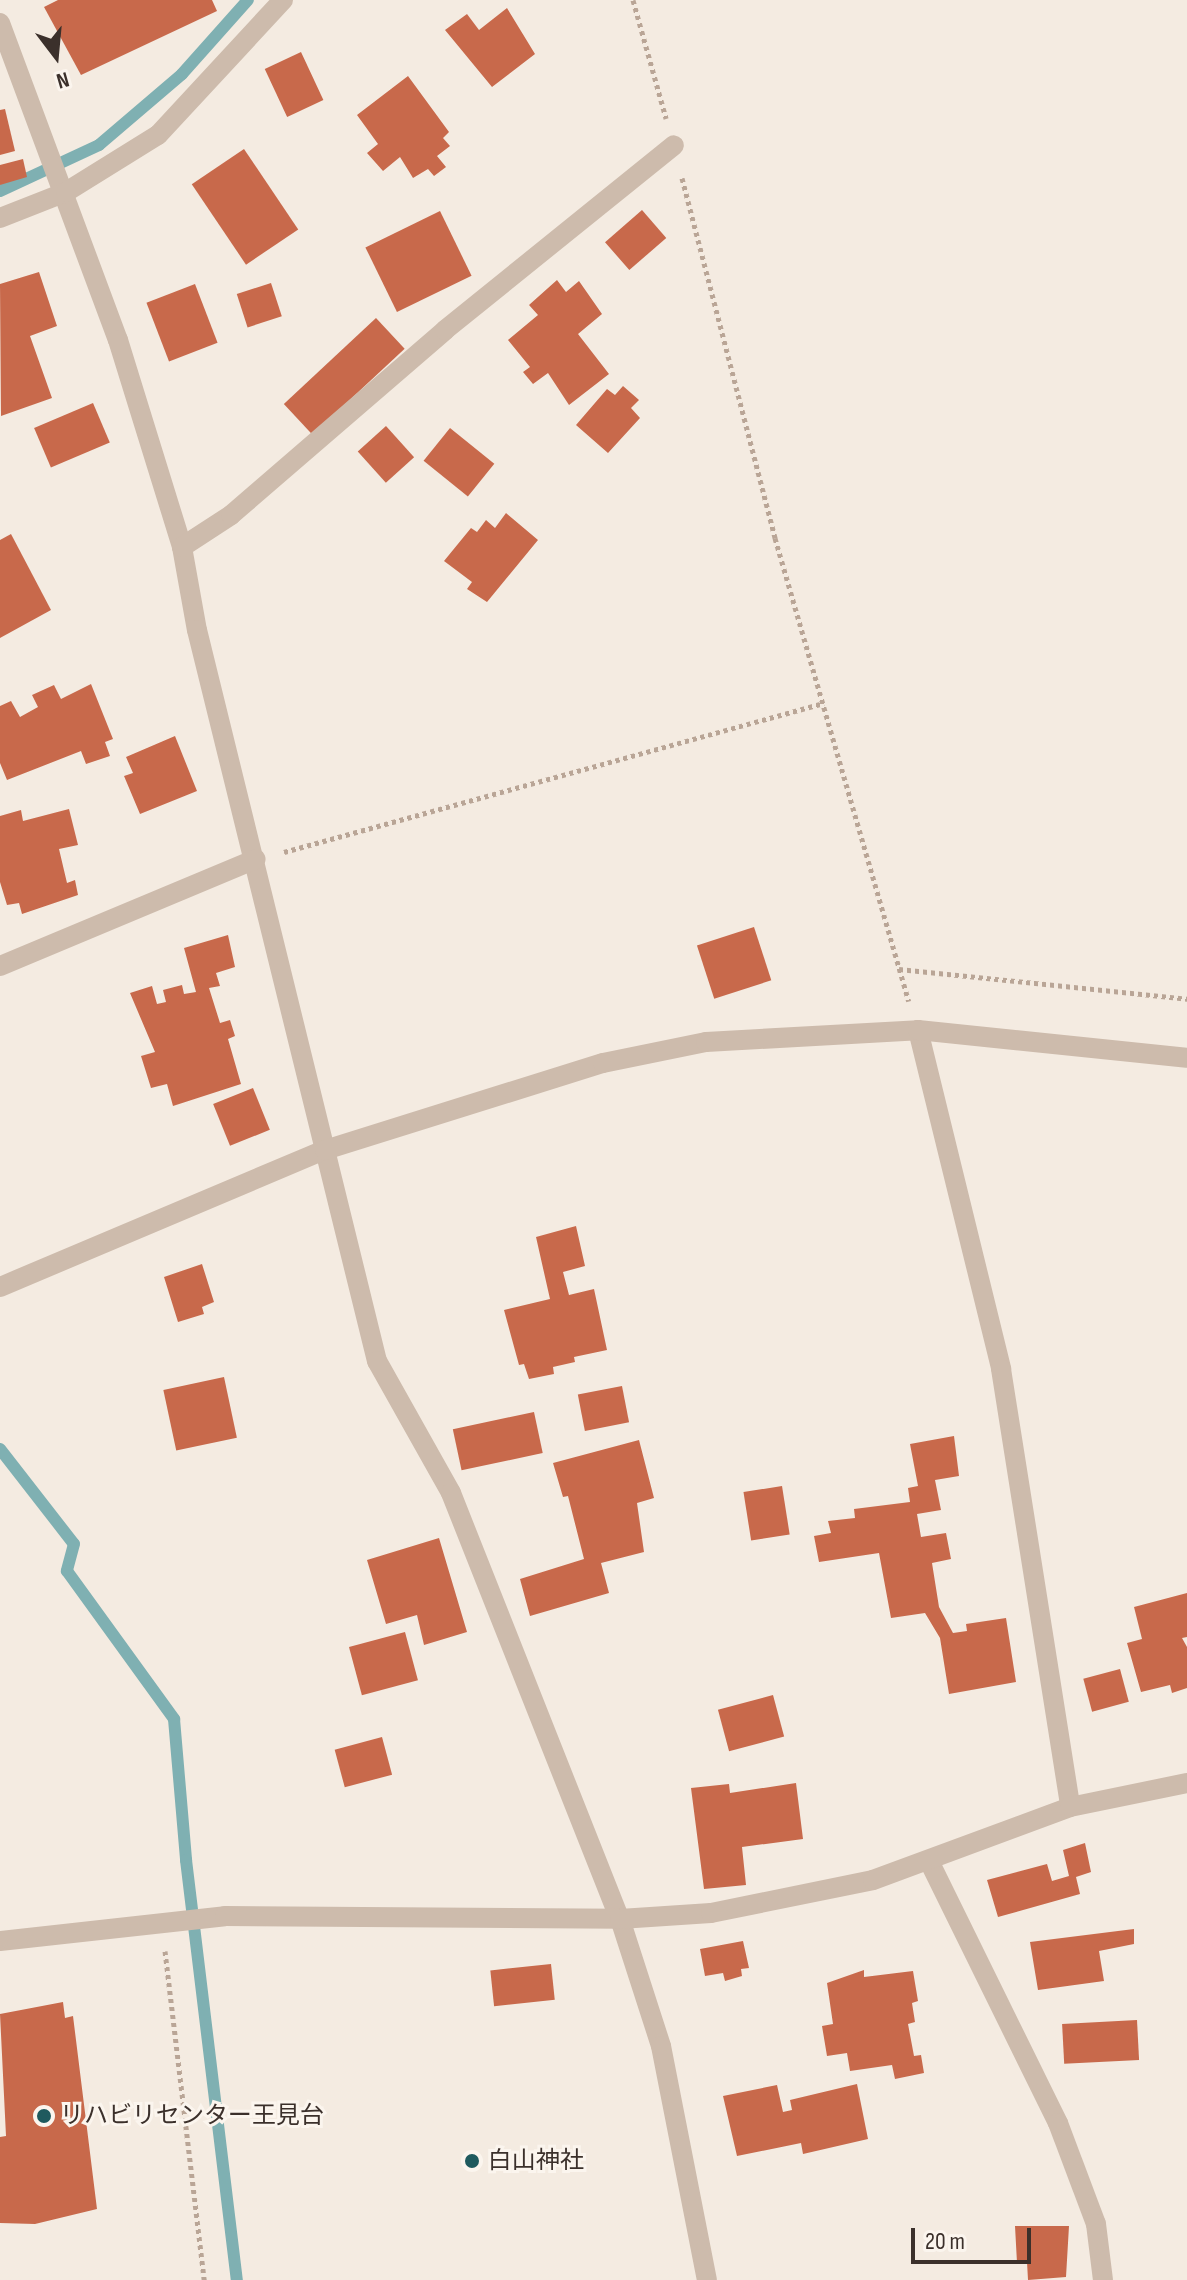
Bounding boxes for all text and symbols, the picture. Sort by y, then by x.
north arrow [16,16,96,96]
text: N [53,65,72,94]
place label: リハビリセンター王見台 [60,2102,324,2130]
marker: リハビリセンター王見台 [35,2107,53,2125]
place label: 白山神社 [488,2147,584,2175]
marker: 白山神社 [463,2152,481,2170]
scale bar [915,2212,1035,2262]
text: 20 m [925,2227,965,2256]

